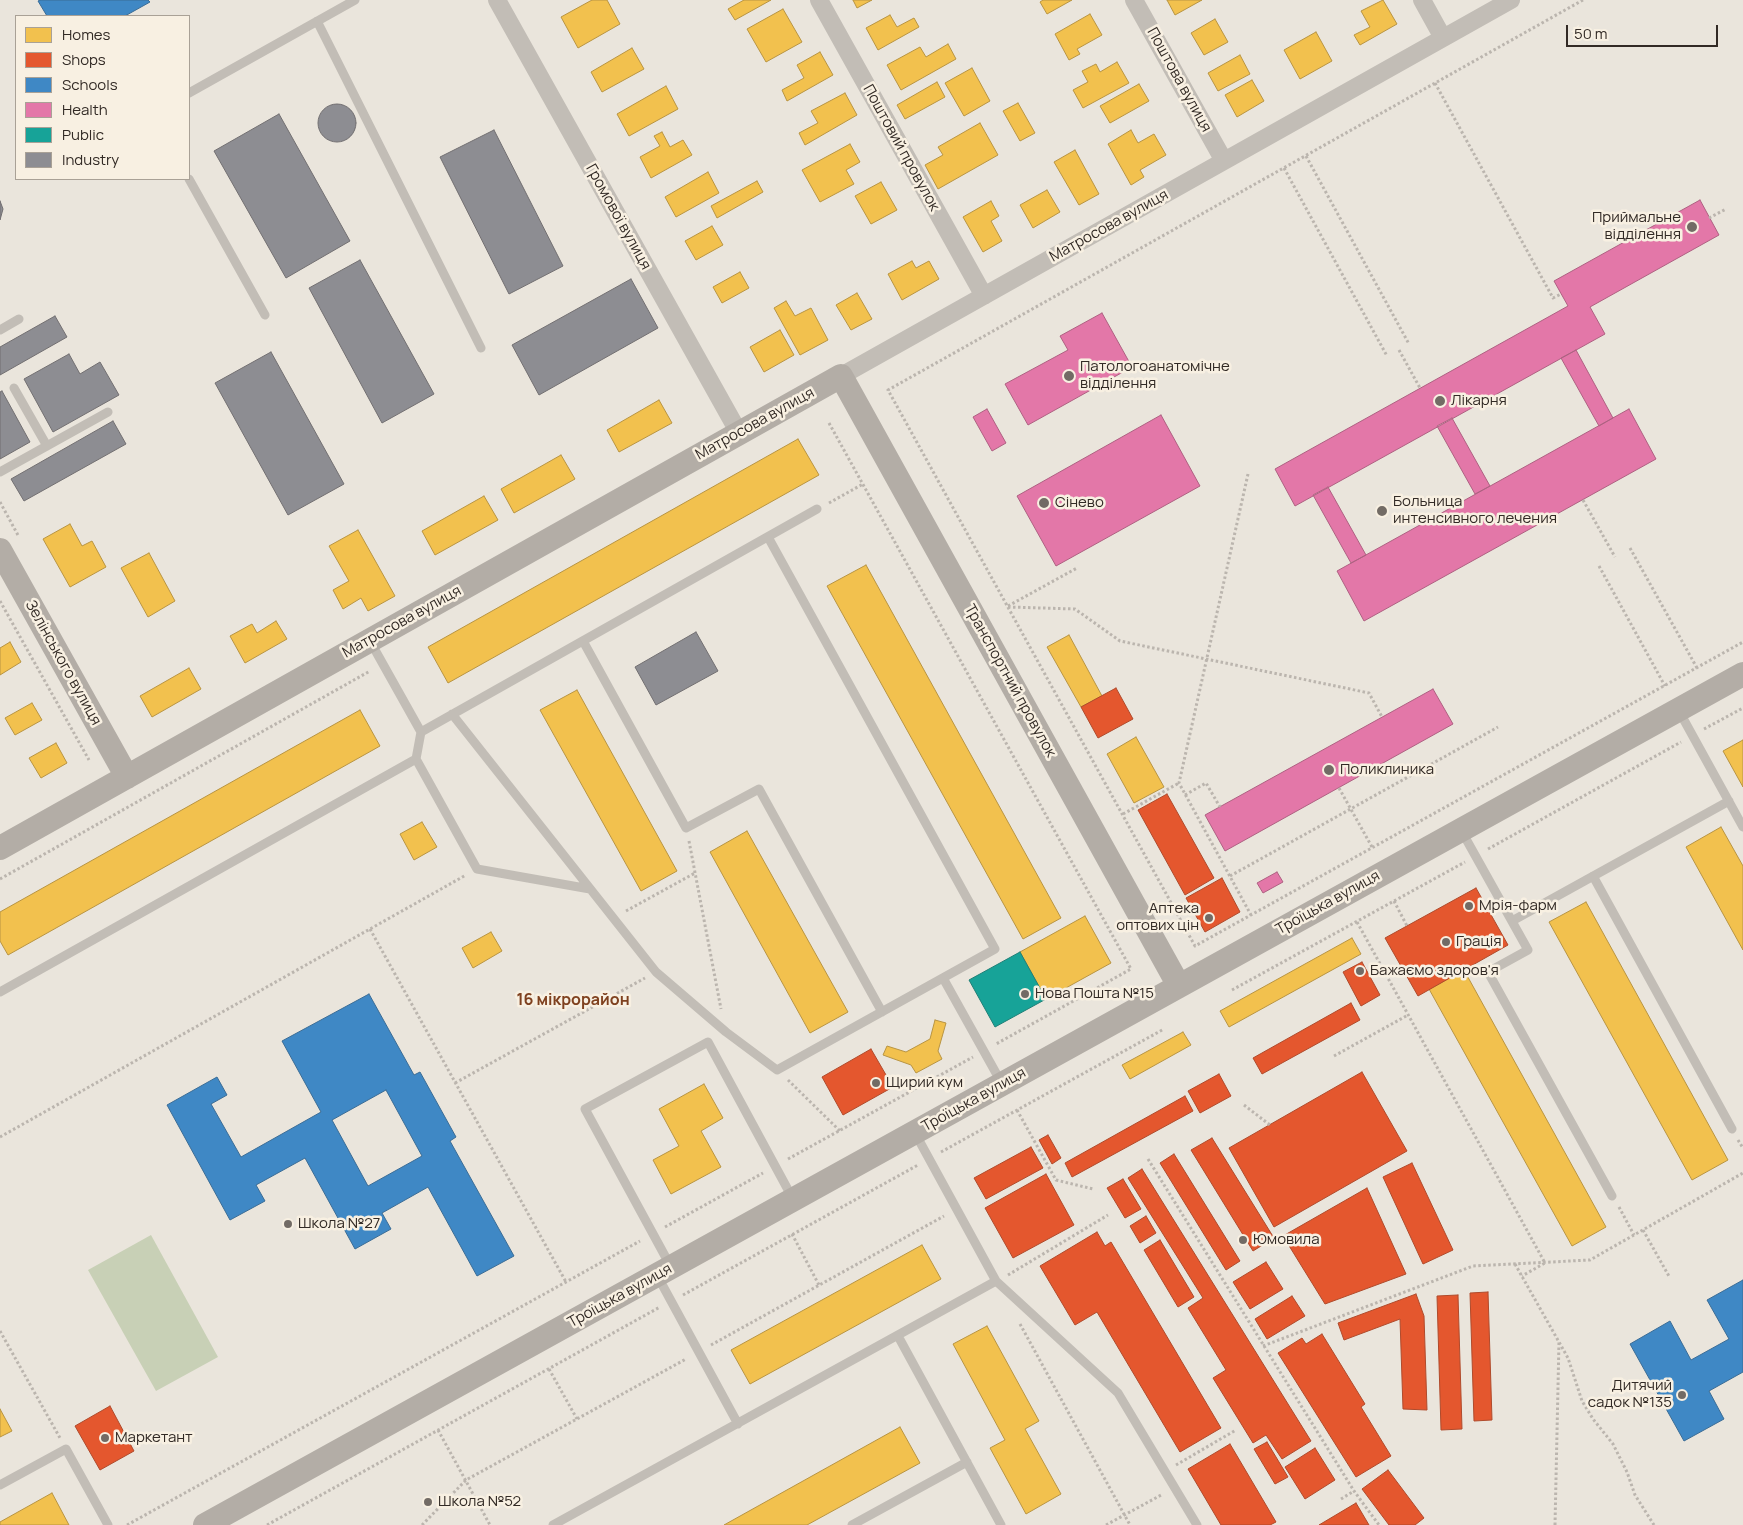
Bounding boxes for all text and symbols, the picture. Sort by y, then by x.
legend [15,15,190,180]
scale bar [1568,15,1720,47]
text: 50 m [1574,23,1608,44]
text: Homes [62,24,110,45]
street label: Поштова вулиця [1143,25,1215,135]
text: Shops [62,49,106,70]
text: Schools [62,74,118,95]
street label: Поштовий провулок [859,82,943,214]
text: Health [62,99,108,120]
text: Public [62,124,104,145]
text: Industry [62,149,119,170]
street label: Громової вулиця [582,161,654,273]
street label: Матросова вулиця [1046,186,1172,266]
place label: Приймальне відділення [1592,209,1681,244]
marker: Приймальне відділення [1685,220,1699,234]
place label: Патологоанатомічне відділення [1080,358,1230,393]
marker: Патологоанатомічне відділення [1062,369,1076,383]
street label: Матросова вулиця [692,384,818,464]
place label: Лікарня [1451,392,1507,410]
marker: Лікарня [1433,394,1447,408]
place label: Больница интенсивного лечения [1393,493,1557,528]
place label: Сінево [1055,494,1104,512]
marker: Сінево [1037,496,1051,510]
marker: Больница интенсивного лечения [1375,504,1389,518]
street label: Матросова вулиця [339,582,465,662]
street label: Зелінського вулиця [21,597,105,729]
street label: Транспортний провулок [960,601,1060,761]
place label: Поликлиника [1340,761,1434,779]
marker: Поликлиника [1322,763,1336,777]
street label: Троїцька вулиця [1273,867,1383,939]
place label: Мрія-фарм [1479,897,1557,915]
place label: Аптека оптових цін [1116,900,1199,935]
marker: Мрія-фарм [1463,900,1475,912]
marker: Аптека оптових цін [1203,912,1215,924]
place label: Грація [1456,933,1501,951]
marker: Грація [1440,936,1452,948]
place label: Бажаємо здоров'я [1370,962,1499,980]
marker: Бажаємо здоров'я [1354,965,1366,977]
place label: Нова Пошта №15 [1035,985,1154,1003]
marker: Нова Пошта №15 [1019,988,1031,1000]
district label: 16 мікрорайон [516,991,630,1011]
street label: Троїцька вулиця [919,1064,1029,1136]
place label: Щирий кум [886,1074,963,1092]
marker: Щирий кум [870,1077,882,1089]
place label: Школа №27 [298,1215,380,1233]
marker: Школа №27 [282,1218,294,1230]
place label: Юмовила [1253,1231,1320,1249]
marker: Юмовила [1237,1234,1249,1246]
street label: Троїцька вулиця [565,1260,675,1332]
place label: Дитячий садок №135 [1588,1377,1672,1412]
marker: Дитячий садок №135 [1676,1389,1688,1401]
place label: Маркетант [115,1429,193,1447]
marker: Маркетант [99,1432,111,1444]
place label: Школа №52 [438,1493,521,1511]
marker: Школа №52 [422,1496,434,1508]

